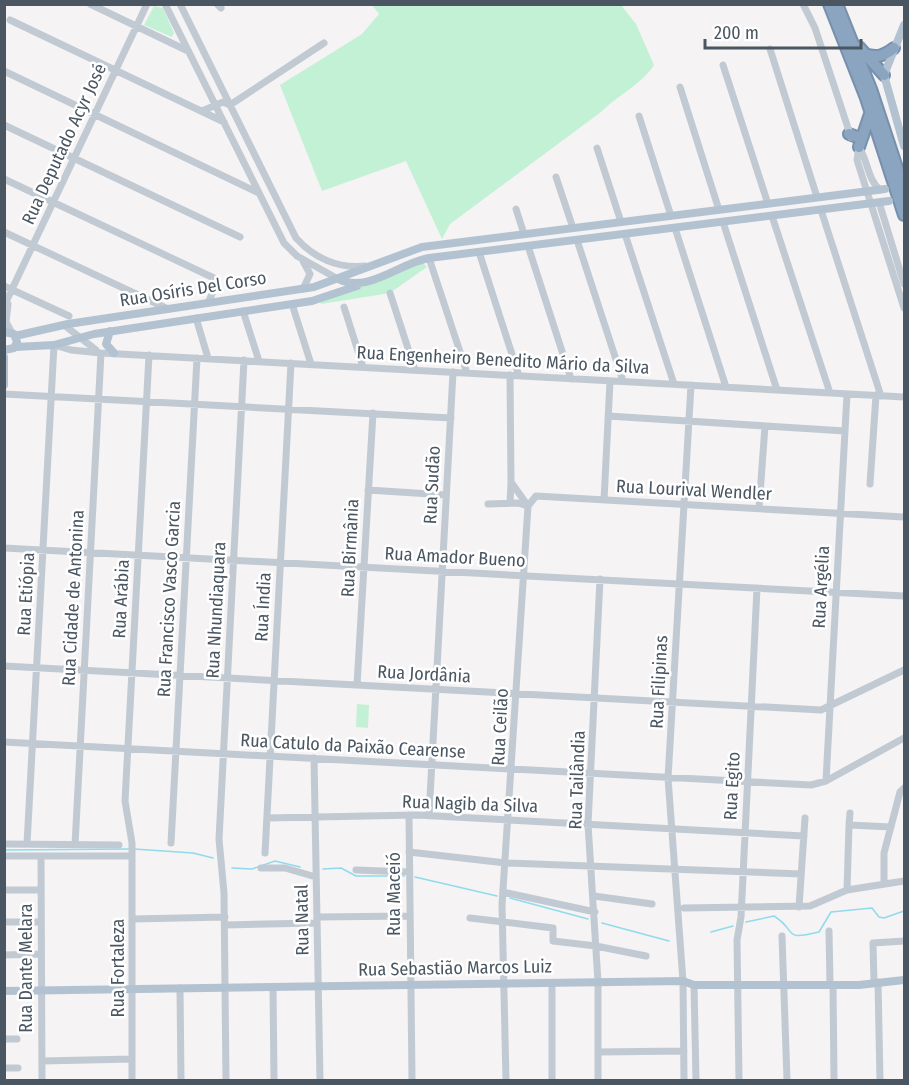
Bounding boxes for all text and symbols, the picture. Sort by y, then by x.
scale bar [705,12,861,50]
text: 200 m [714,22,759,44]
street label: Rua Deputado Acyr José [17,60,111,228]
street label: Rua Osíris Del Corso [118,267,268,311]
street label: Rua Engenheiro Benedito Mário da Silva [356,341,650,379]
street label: Rua Sudão [419,445,445,525]
street label: Rua Lourival Wendler [615,475,773,505]
street label: Rua Birmânia [336,498,364,598]
street label: Rua Francisco Vasco Garcia [153,500,185,698]
street label: Rua Cidade de Antonina [57,509,89,687]
street label: Rua Nhundiaquara [201,541,231,679]
street label: Rua Amador Bueno [384,542,526,572]
street label: Rua Argélia [808,545,834,629]
street label: Rua Etiópia [13,552,39,636]
street label: Rua Arábia [108,559,134,639]
street label: Rua Índia [249,572,276,642]
street label: Rua Filipinas [646,634,672,729]
street label: Rua Jordânia [377,661,472,687]
street label: Rua Ceilão [487,688,513,766]
street label: Rua Catulo da Paixão Cearense [240,729,466,763]
street label: Rua Tailândia [564,730,590,830]
street label: Rua Egito [719,751,745,821]
street label: Rua Nagib da Silva [402,791,538,817]
street label: Rua Maceió [383,852,405,936]
street label: Rua Natal [290,884,314,956]
street label: Rua Dante Melara [15,903,37,1033]
street label: Rua Fortaleza [107,918,129,1017]
street label: Rua Sebastião Marcos Luiz [358,955,552,981]

